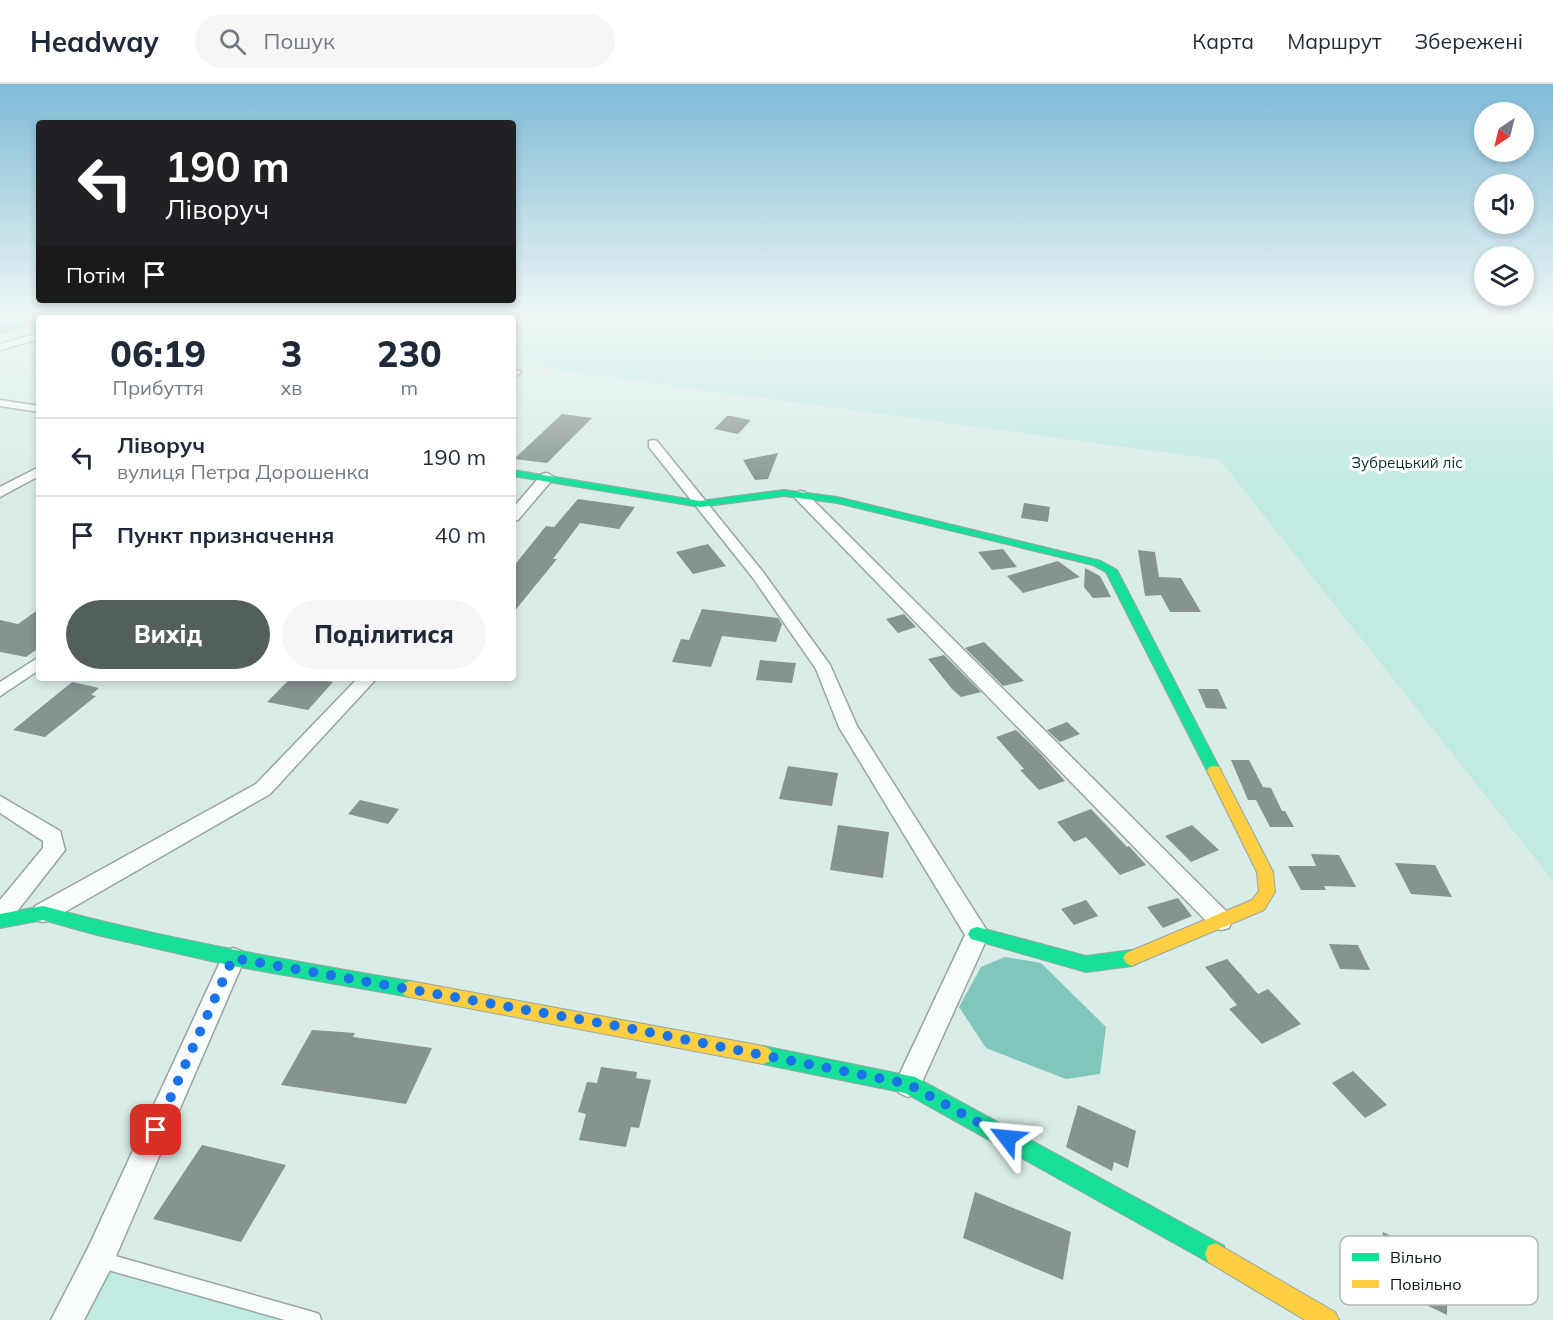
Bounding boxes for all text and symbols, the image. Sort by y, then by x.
search box [195,14,615,68]
text: Headway [30,24,159,59]
icon: search [216,25,249,58]
text: Пошук [264,27,335,55]
text: Карта [1192,28,1254,54]
text: Маршрут [1287,28,1382,54]
text: Збережені [1415,28,1523,54]
north arrow [1474,102,1534,162]
map controls [1474,102,1534,306]
text: 190 m [165,140,290,193]
icon: left [66,144,144,222]
button: sound [1474,174,1534,234]
text: Ліворуч [165,192,269,226]
button: layers [1474,246,1534,306]
icon: arrive [138,258,171,291]
text: Потім [66,261,126,289]
text: 06:19 [110,331,206,376]
text: 3 [281,331,302,376]
text: 230 [377,331,442,376]
text: Прибуття [113,375,204,400]
text: хв [280,375,303,400]
text: m [400,375,418,400]
text: Ліворуч [117,431,205,459]
icon: left [66,441,99,474]
text: 190 m [421,443,486,471]
park label: Зубрецький ліс [1351,453,1463,472]
text: вулиця Петра Дорошенка [117,459,369,484]
icon: arrive [66,519,99,552]
text: Пункт призначення [117,521,334,549]
text: 40 m [435,521,486,549]
button: Вихід [66,600,270,669]
button: Поділитися [282,600,486,669]
pin [130,1104,181,1155]
position arrow [975,1106,1039,1170]
icon: arrive [139,1113,172,1146]
legend [1340,1236,1538,1305]
text: Вільно [1390,1247,1442,1267]
text: Повільно [1390,1274,1461,1294]

